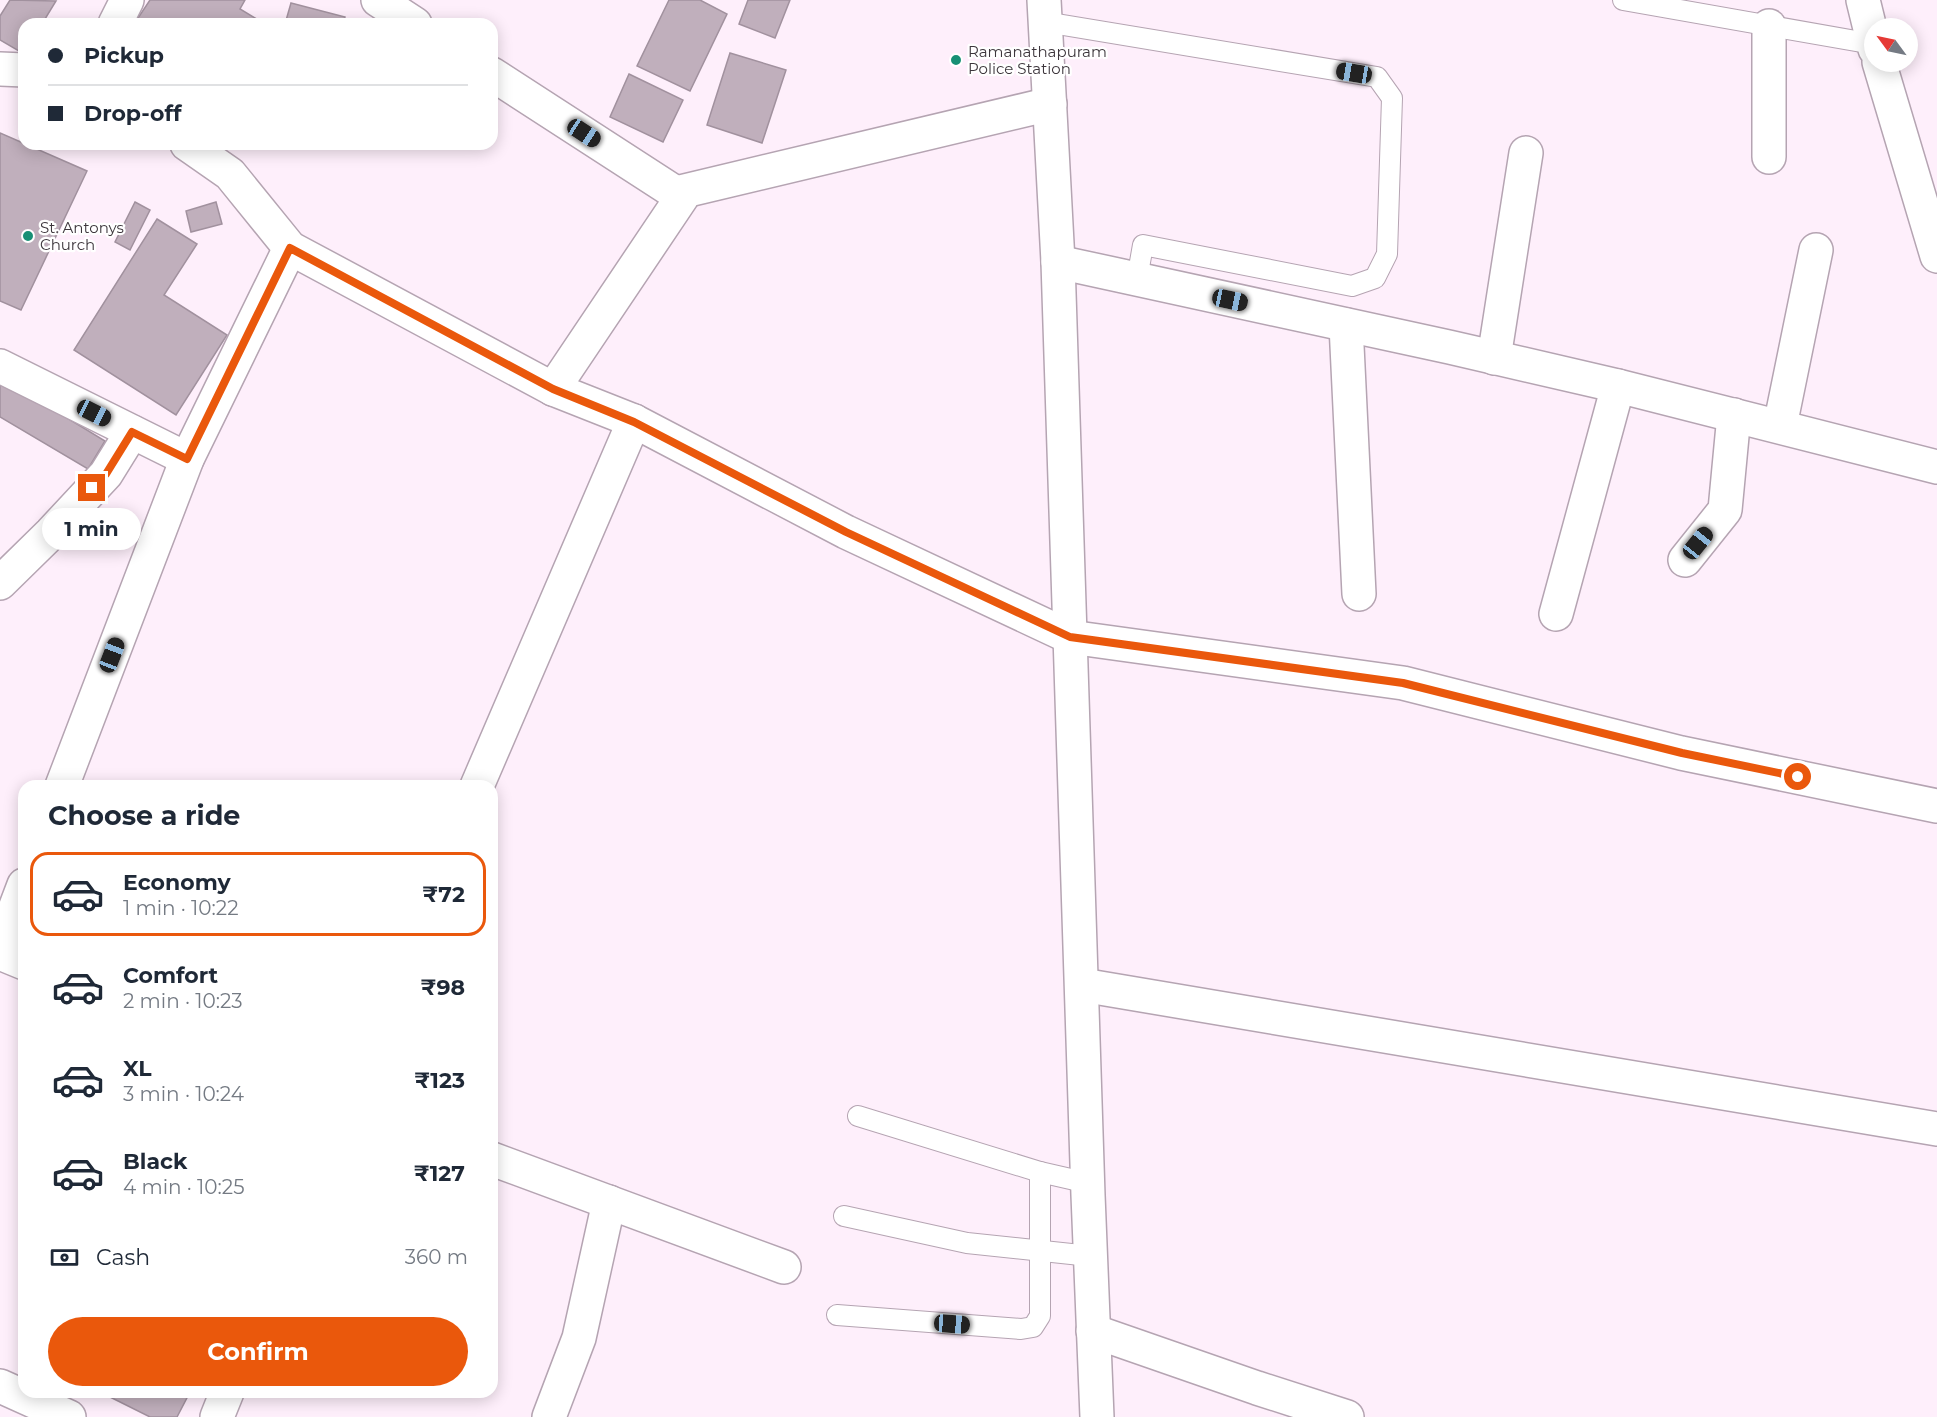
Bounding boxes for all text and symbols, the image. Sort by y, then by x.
north arrow [1864,18,1918,72]
map controls [1864,18,1918,72]
text: Pickup [84,42,164,69]
place label: Ramanathapuram Police Station [968,42,1107,78]
marker: Ramanathapuram Police Station [949,53,963,67]
car [1335,61,1373,85]
text: Drop-off [84,100,182,127]
car [564,116,604,150]
place label: St. Antonys Church [40,218,124,254]
marker: St. Antonys Church [21,229,35,243]
car [1211,287,1249,313]
car [74,397,114,429]
route end [78,474,105,501]
callout: 1 min [42,509,142,551]
text: 1 min [64,517,119,541]
car [1680,523,1716,563]
car [97,635,127,675]
route start [1784,763,1811,790]
text: Choose a ride [48,799,240,832]
icon: car [51,867,105,921]
text: Economy [123,869,231,896]
text: ₹72 [422,881,465,908]
text: 1 min · 10:22 [123,896,239,920]
icon: car [51,960,105,1014]
text: Comfort [123,962,218,989]
text: ₹98 [421,974,465,1001]
text: 2 min · 10:23 [123,989,243,1013]
icon: car [51,1053,105,1107]
text: XL [123,1055,152,1082]
text: ₹123 [414,1067,465,1094]
text: 3 min · 10:24 [123,1082,244,1106]
icon: car [51,1146,105,1200]
text: Black [123,1148,187,1175]
text: ₹127 [414,1160,465,1187]
text: 4 min · 10:25 [123,1175,244,1199]
icon: cash [48,1241,81,1274]
text: Cash [96,1244,150,1271]
text: 360 m [405,1245,468,1269]
car [933,1314,971,1334]
button: Confirm [48,1317,468,1386]

